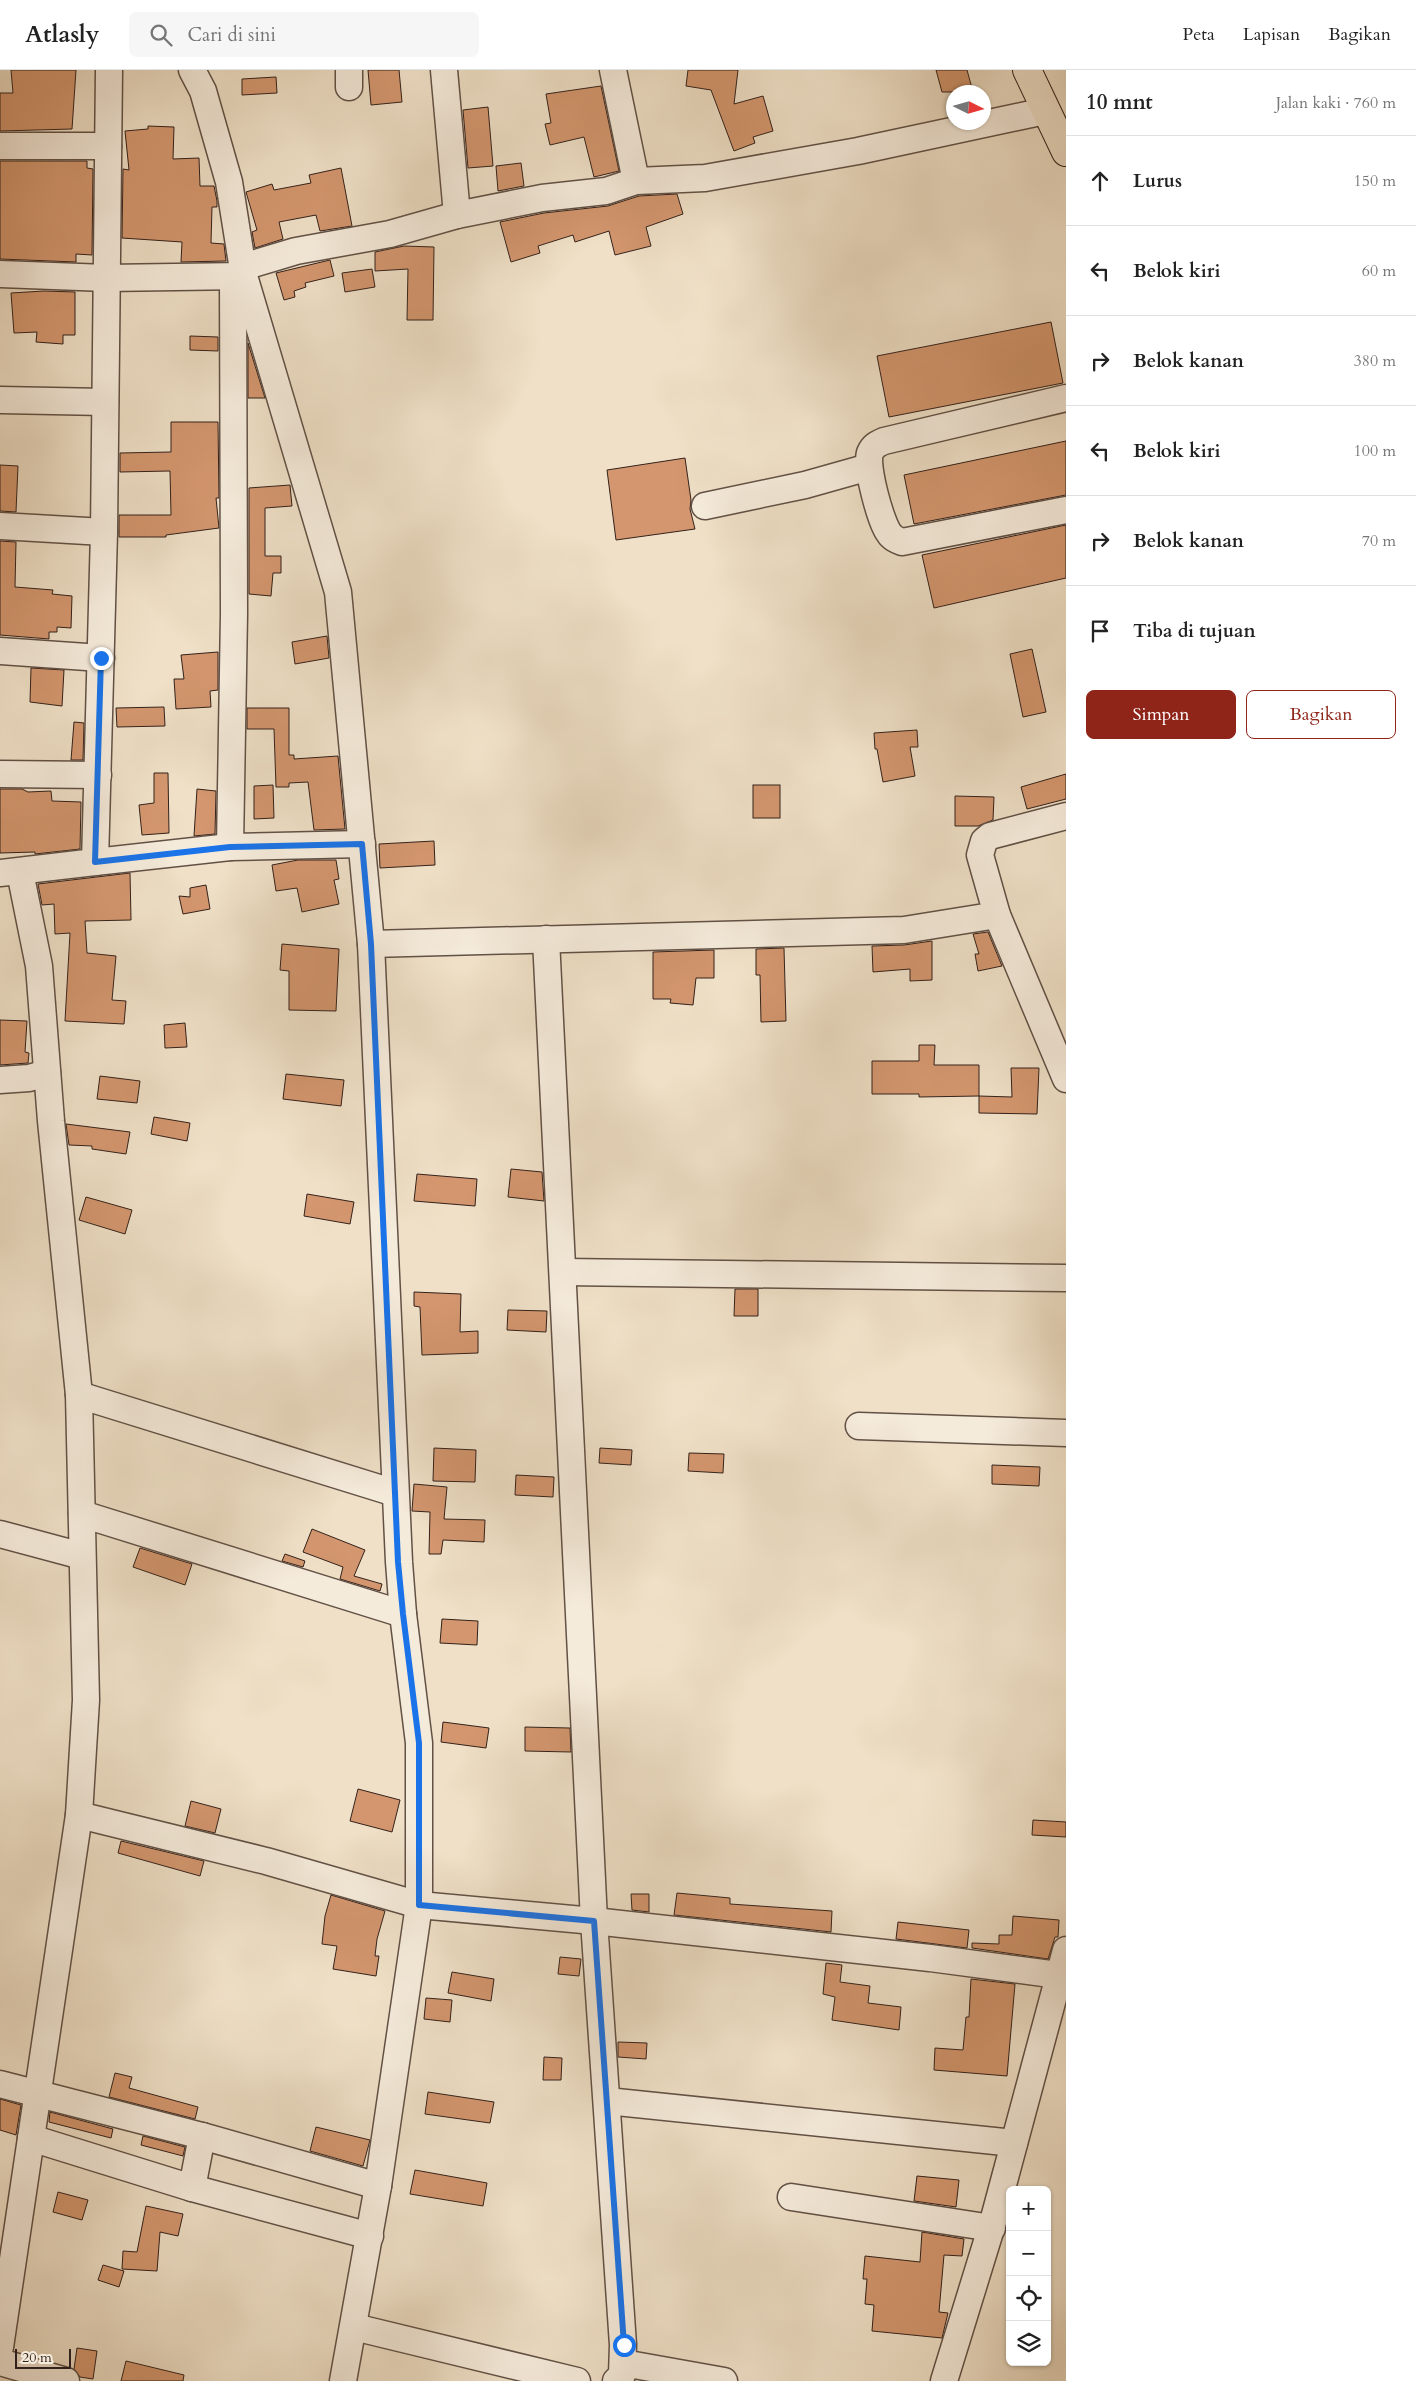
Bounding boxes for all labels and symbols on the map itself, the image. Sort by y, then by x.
north arrow [946,85,991,130]
route end [90,647,113,670]
route start [613,2334,636,2357]
scale bar [15,2346,71,2369]

